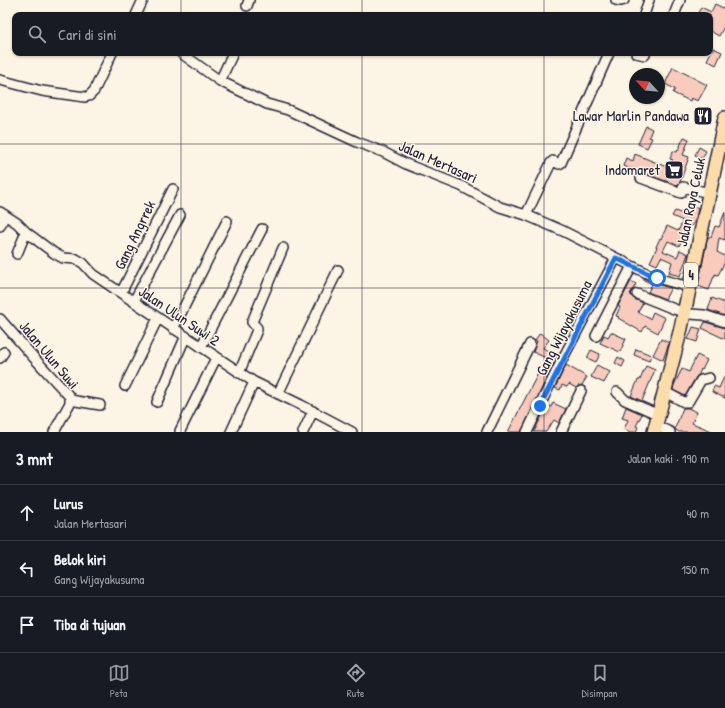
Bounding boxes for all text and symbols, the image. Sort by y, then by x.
search box [12,12,713,56]
icon: search [26,23,48,45]
text: Cari di sini [58,24,117,45]
north arrow [629,68,665,104]
place label: Lawar Marlin Pandawa [573,105,689,126]
restaurant icon: Lawar Marlin Pandawa [692,105,714,127]
street label: Jalan Mertasari [396,135,481,188]
street label: Jalan Raya Celuk [671,156,710,248]
place label: Indomaret [605,159,661,180]
supermarket icon: Indomaret [663,159,685,181]
street label: Gang Angrrek [109,197,160,273]
road number: 4 [684,263,698,287]
route start [648,269,666,287]
street label: Gang Wijayakusuma [531,276,597,379]
street label: Jalan Ulun Suwi 2 [135,281,224,350]
street label: Jalan Ulun Suwi [15,316,84,393]
route end [531,397,549,415]
text: 3 mnt [16,447,53,470]
text: Jalan kaki · 190 m [627,449,709,467]
text: Lurus [54,493,83,514]
icon: ahead [16,502,38,524]
text: 40 m [686,504,709,522]
text: Jalan Mertasari [54,514,127,532]
text: Belok kiri [54,549,106,570]
icon: left [16,558,38,580]
text: 150 m [681,560,709,578]
text: Gang Wijayakusuma [54,570,144,588]
icon: arrive [16,614,38,636]
text: Tiba di tujuan [54,614,126,635]
tab: Peta [108,662,130,700]
tab: Rute [345,662,367,700]
tab: Disimpan [582,662,617,700]

